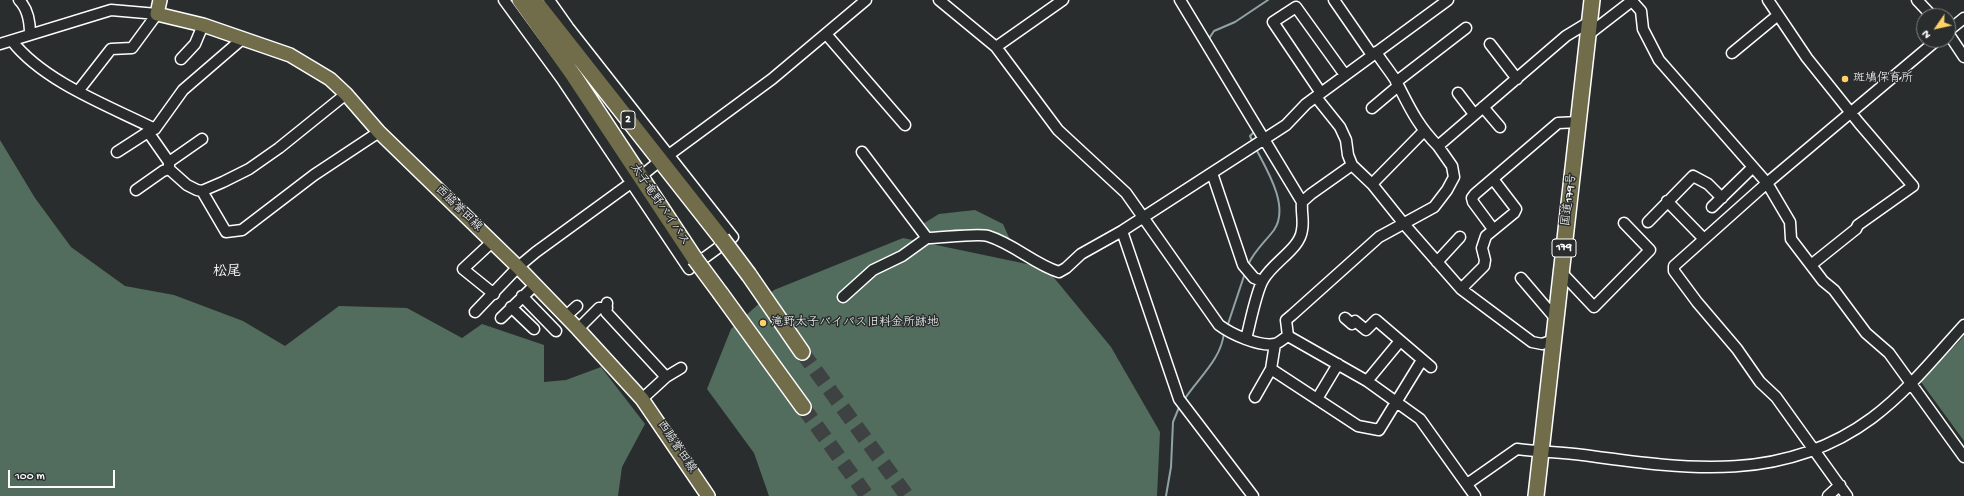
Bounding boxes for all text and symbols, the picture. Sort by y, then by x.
north arrow [1916,8,1956,48]
text: N [1920,28,1934,40]
place label: 斑鳩保育所 [1853,72,1913,86]
marker: 斑鳩保育所 [1840,74,1850,84]
road number: 2 [621,111,635,129]
street label: 太子竜野バイパス [626,161,692,249]
street label: 国道179号 [1560,173,1580,227]
street label: 西脇誉田線 [431,183,485,235]
road number: 179 [1552,239,1576,257]
district label: 松尾 [213,265,241,281]
place label: 滝野太子バイパス旧料金所跡地 [771,316,939,330]
marker: 滝野太子バイパス旧料金所跡地 [758,318,768,328]
street label: 西脇誉田線 [653,418,699,476]
scale bar [10,462,117,488]
text: 100 m [15,470,45,484]

